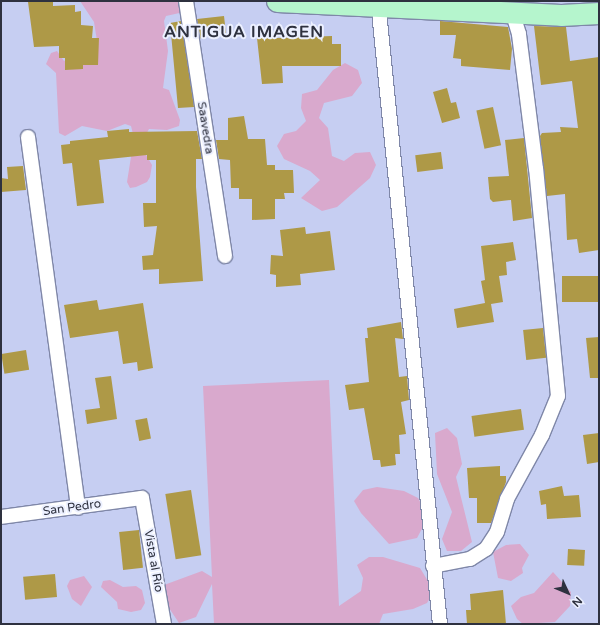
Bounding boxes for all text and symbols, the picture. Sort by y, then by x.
district label: ANTIGUA IMAGEN [164,22,324,42]
street label: Saavedra [194,101,216,155]
street label: San Pedro [42,497,102,519]
street label: Vista al Río [140,529,166,593]
north arrow [548,573,588,613]
text: N [569,594,585,609]

